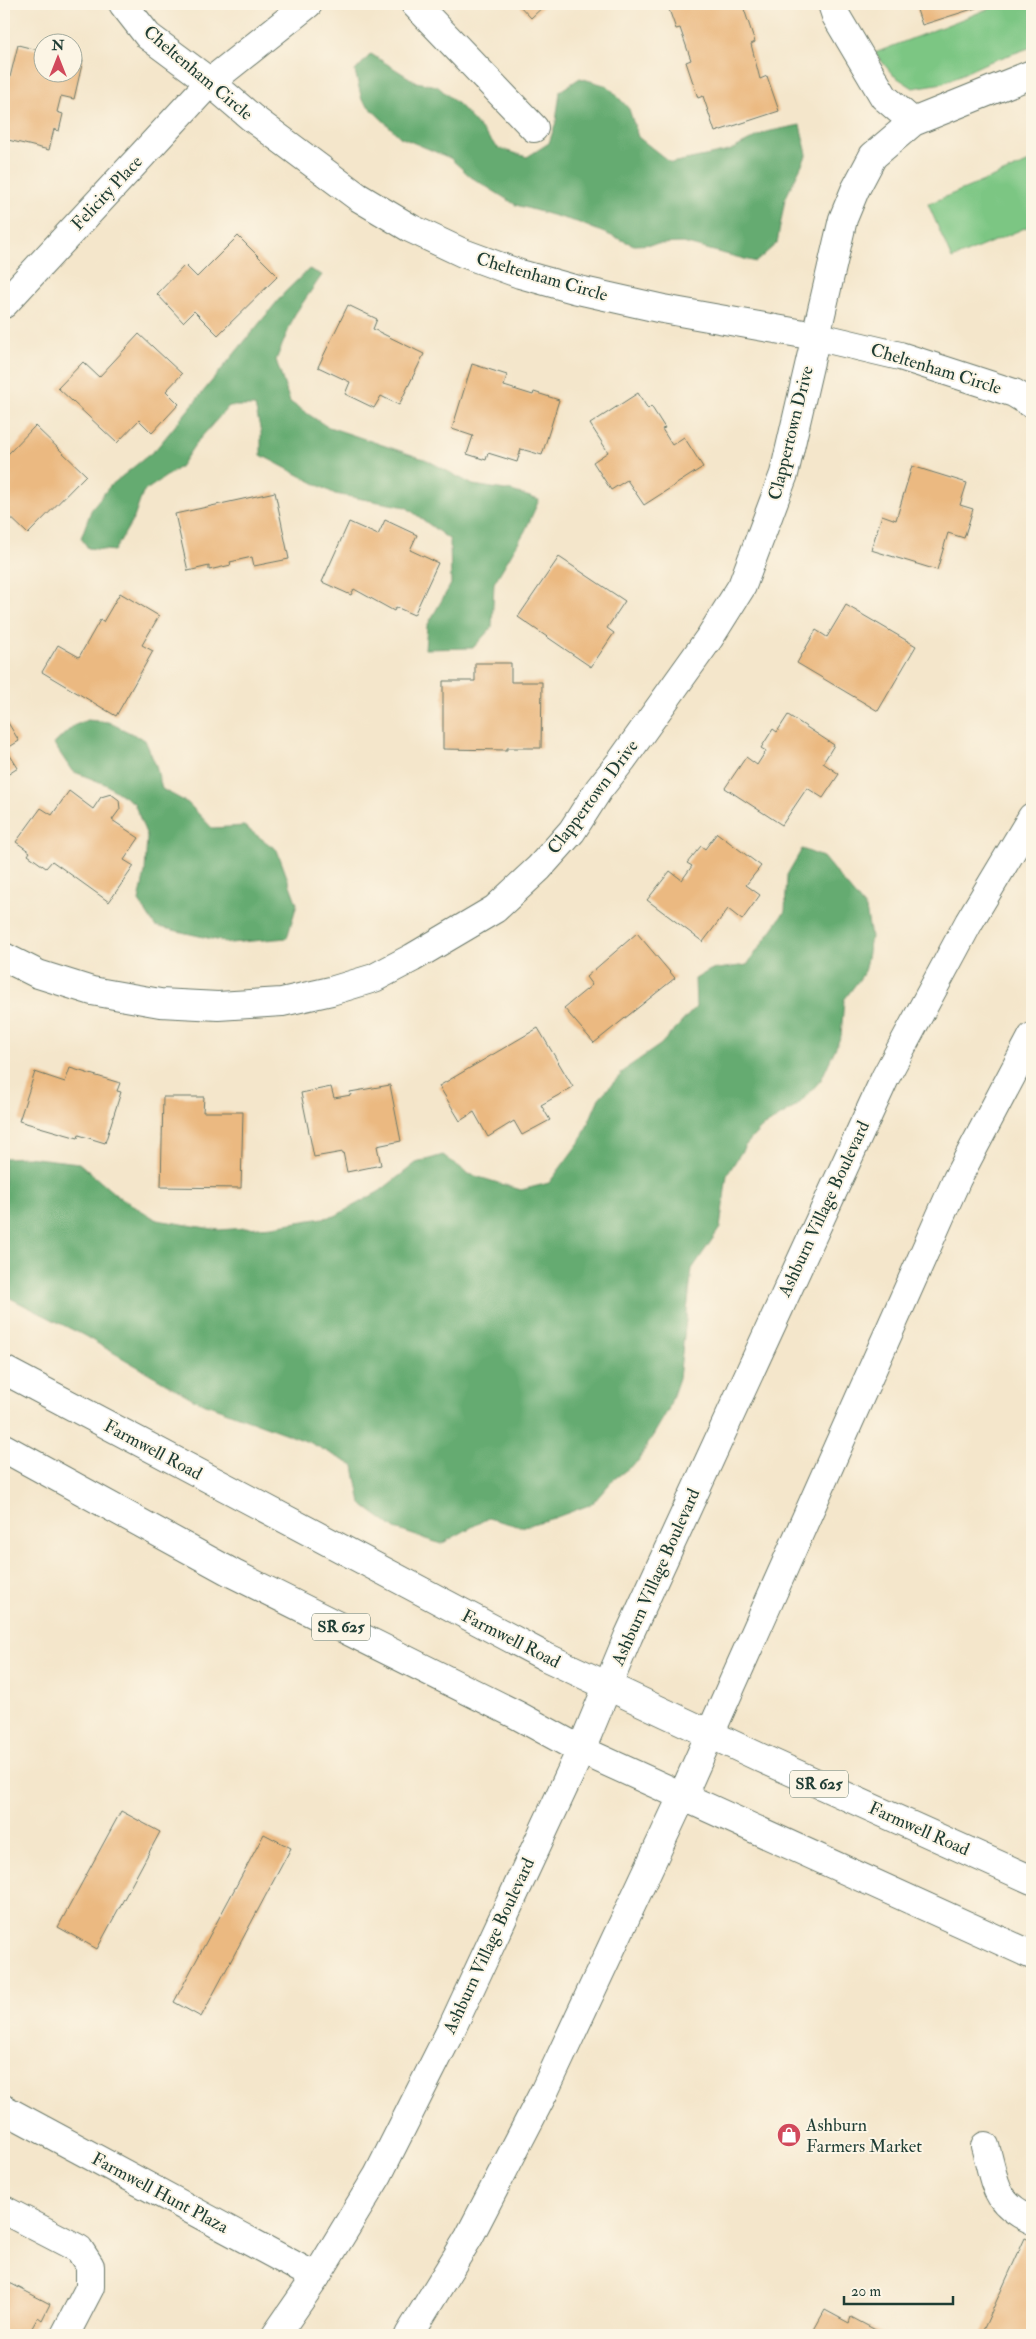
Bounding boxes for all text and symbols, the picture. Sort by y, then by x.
street label: Cheltenham Circle [139,21,258,126]
north arrow [32,32,82,82]
text: N [51,37,65,54]
street label: Felicity Place [66,150,148,235]
street label: Cheltenham Circle [474,247,611,307]
street label: Cheltenham Circle [868,338,1005,400]
street label: Clappertown Drive [763,363,819,502]
street label: Clappertown Drive [542,735,644,859]
street label: Ashburn Village Boulevard [773,1117,875,1302]
street label: Farmwell Road [100,1415,206,1486]
street label: Ashburn Village Boulevard [606,1485,705,1670]
street label: Farmwell Road [458,1604,564,1674]
road number: SR 625 [312,1614,370,1640]
road number: SR 625 [790,1770,848,1798]
street label: Farmwell Road [865,1797,973,1861]
street label: Ashburn Village Boulevard [438,1854,540,2039]
place label: Ashburn Farmers Market [805,2114,922,2158]
shop icon: Ashburn Farmers Market [776,2122,802,2148]
street label: Farmwell Hunt Plaza [88,2147,233,2239]
scale bar [844,2274,952,2306]
text: 20 m [851,2282,881,2301]

